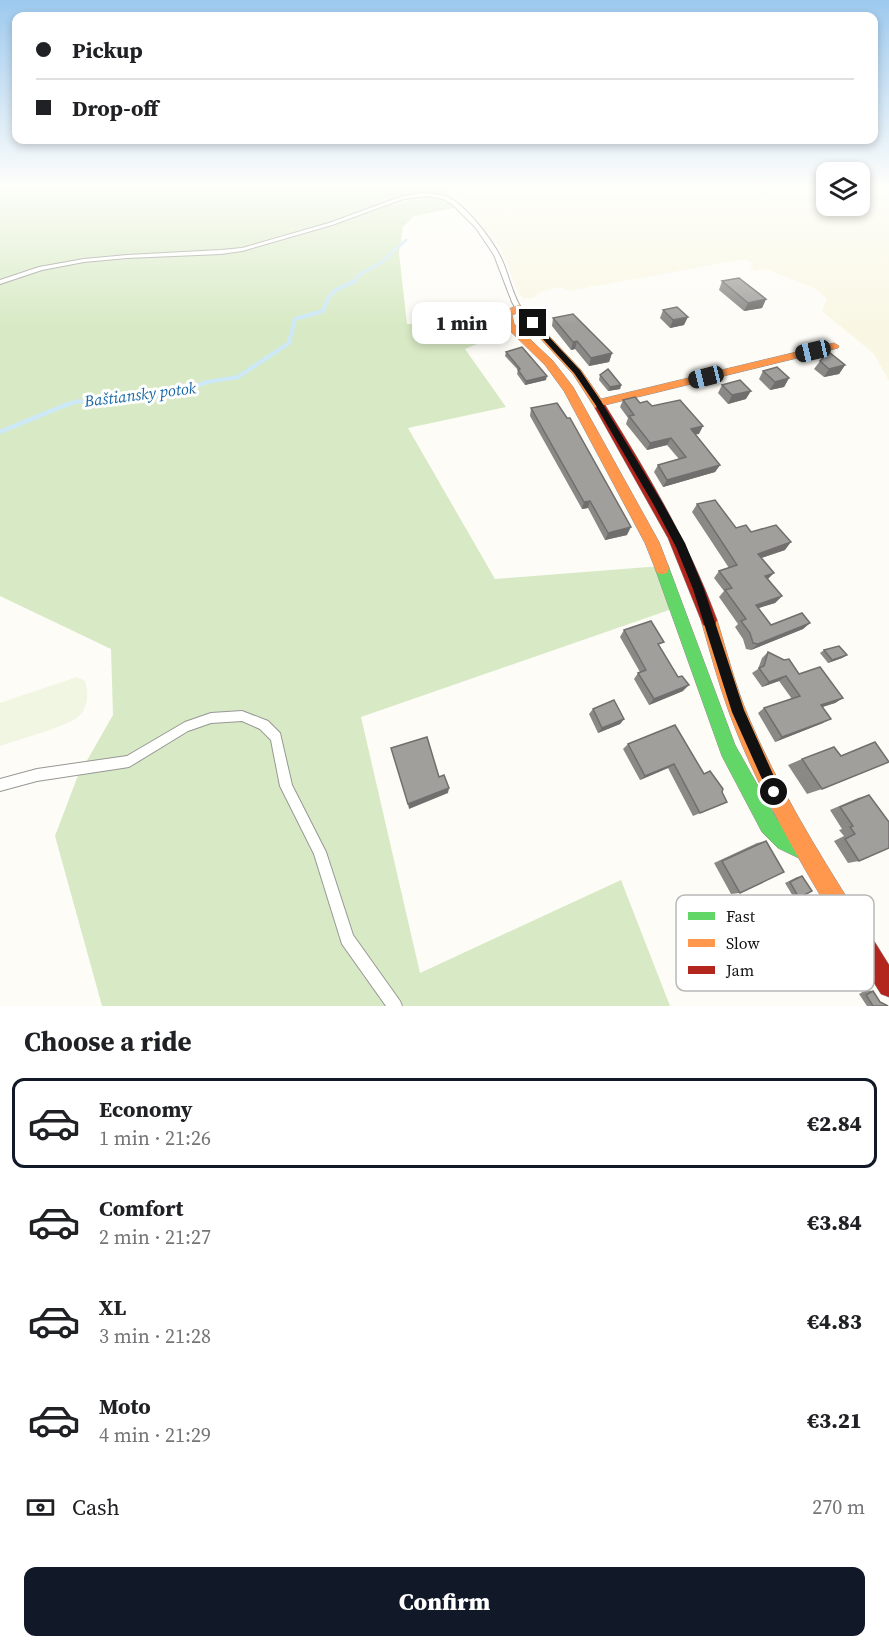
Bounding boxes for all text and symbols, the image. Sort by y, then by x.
text: Pickup [72,35,143,65]
text: Drop-off [72,93,158,123]
map controls [816,162,870,216]
button: layers [816,162,870,216]
callout: 1 min [413,302,512,344]
text: 1 min [435,309,488,337]
route end [519,309,546,336]
car [793,338,833,364]
car [686,364,726,390]
water label: Baštiansky potok [82,376,198,412]
route start [760,778,787,805]
legend [676,895,874,991]
text: Fast [726,905,756,927]
text: Slow [726,932,761,954]
text: Jam [725,959,754,981]
text: Choose a ride [24,1023,192,1060]
text: Economy [99,1094,193,1124]
icon: car [27,1096,81,1150]
text: €2.84 [807,1108,862,1138]
text: 1 min · 21:26 [99,1124,211,1152]
text: Comfort [99,1193,183,1223]
icon: car [27,1195,81,1249]
text: €3.84 [807,1207,862,1237]
text: 2 min · 21:27 [99,1223,211,1251]
text: XL [99,1292,126,1322]
icon: car [27,1294,81,1348]
text: €4.83 [807,1306,862,1336]
text: 3 min · 21:28 [99,1322,211,1350]
text: Moto [99,1391,151,1421]
icon: car [27,1393,81,1447]
text: €3.21 [807,1405,862,1435]
text: 4 min · 21:29 [99,1421,211,1449]
icon: cash [24,1491,57,1524]
text: Cash [72,1492,120,1522]
text: 270 m [812,1493,865,1521]
button: Confirm [24,1567,865,1636]

